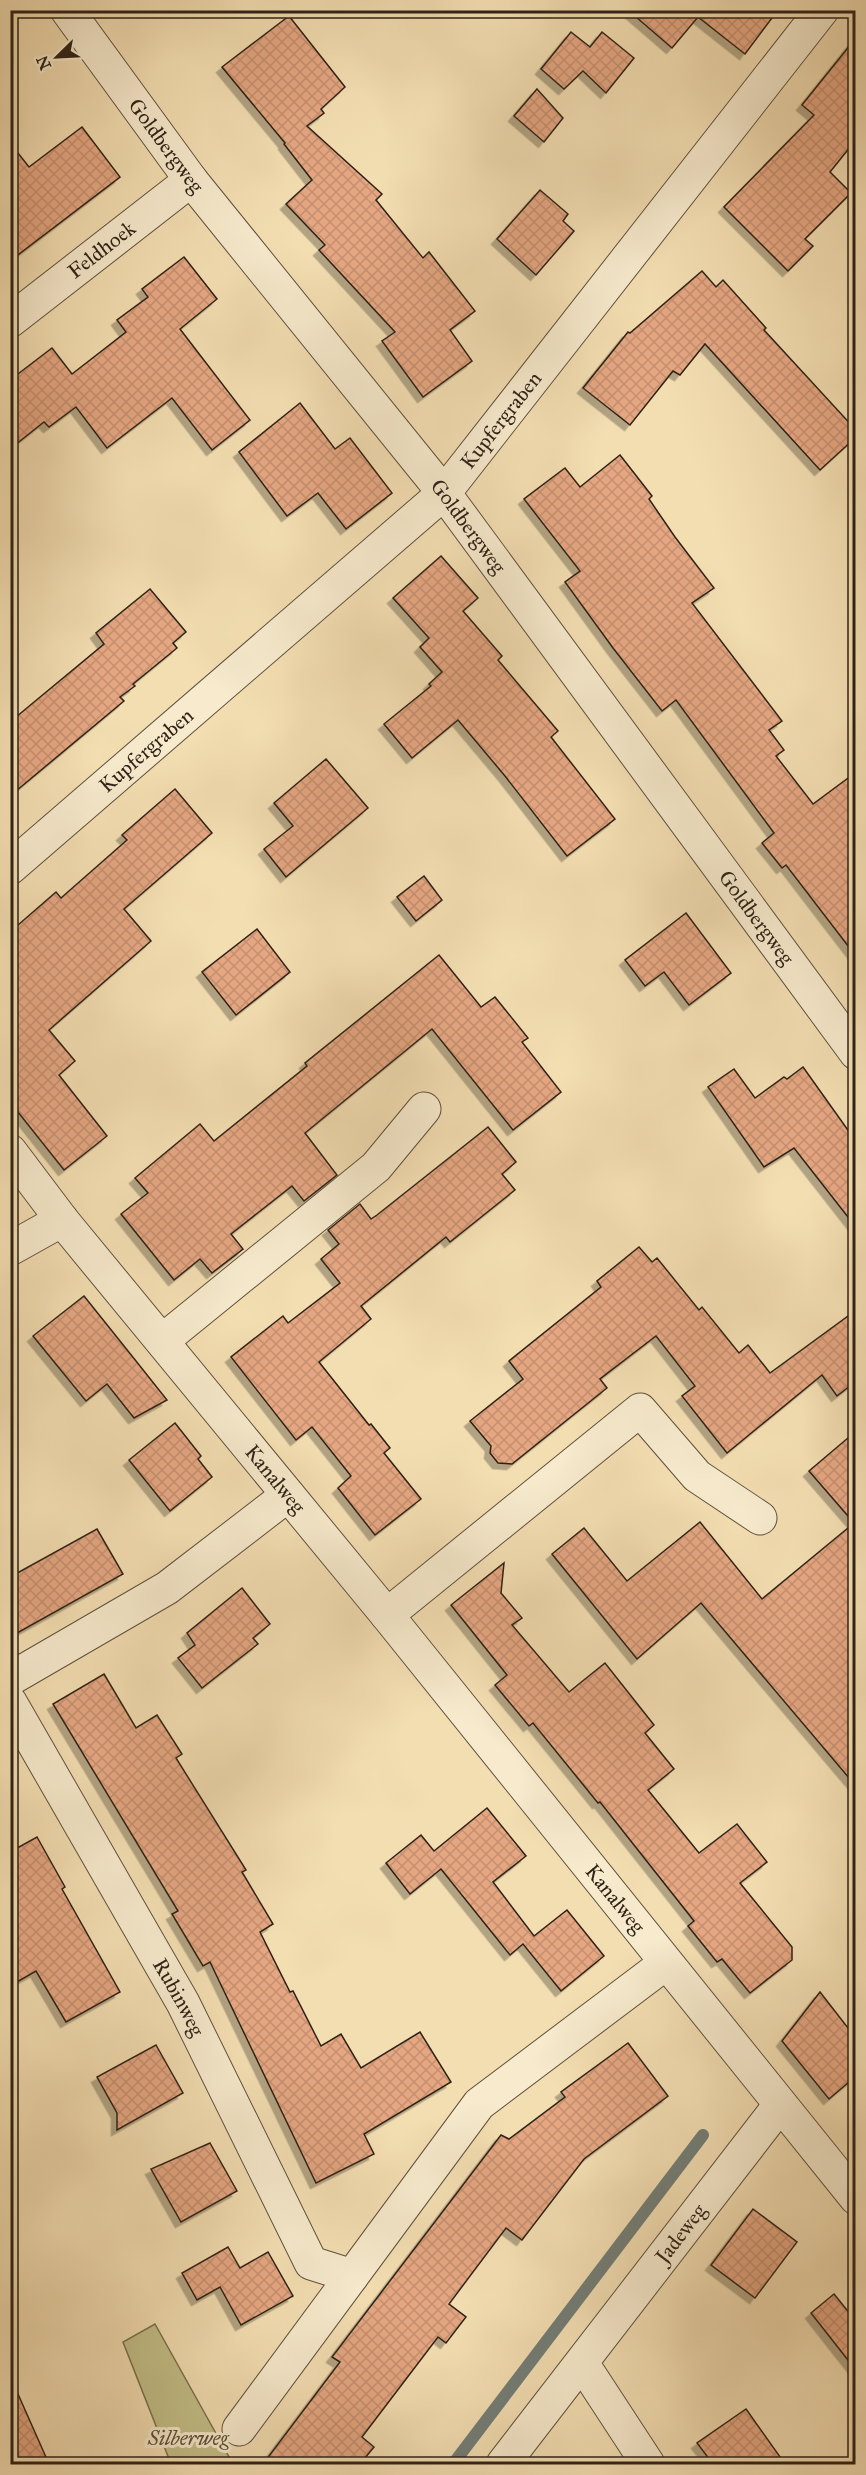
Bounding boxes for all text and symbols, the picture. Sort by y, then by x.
north arrow [27,27,87,87]
text: N [32,52,55,73]
street label: Goldbergweg [123,93,210,199]
street label: Feldhoek [62,215,141,284]
street label: Kupfergraben [455,366,547,474]
street label: Goldbergweg [425,474,512,579]
street label: Kupfergraben [94,702,199,798]
street label: Goldbergweg [713,865,800,970]
street label: Kanalweg [239,1439,311,1519]
street label: Kanalweg [580,1859,651,1939]
street label: Rubinweg [147,1953,210,2041]
street label: Jadeweg [648,2198,712,2270]
park label: Silberweg [147,2425,229,2451]

